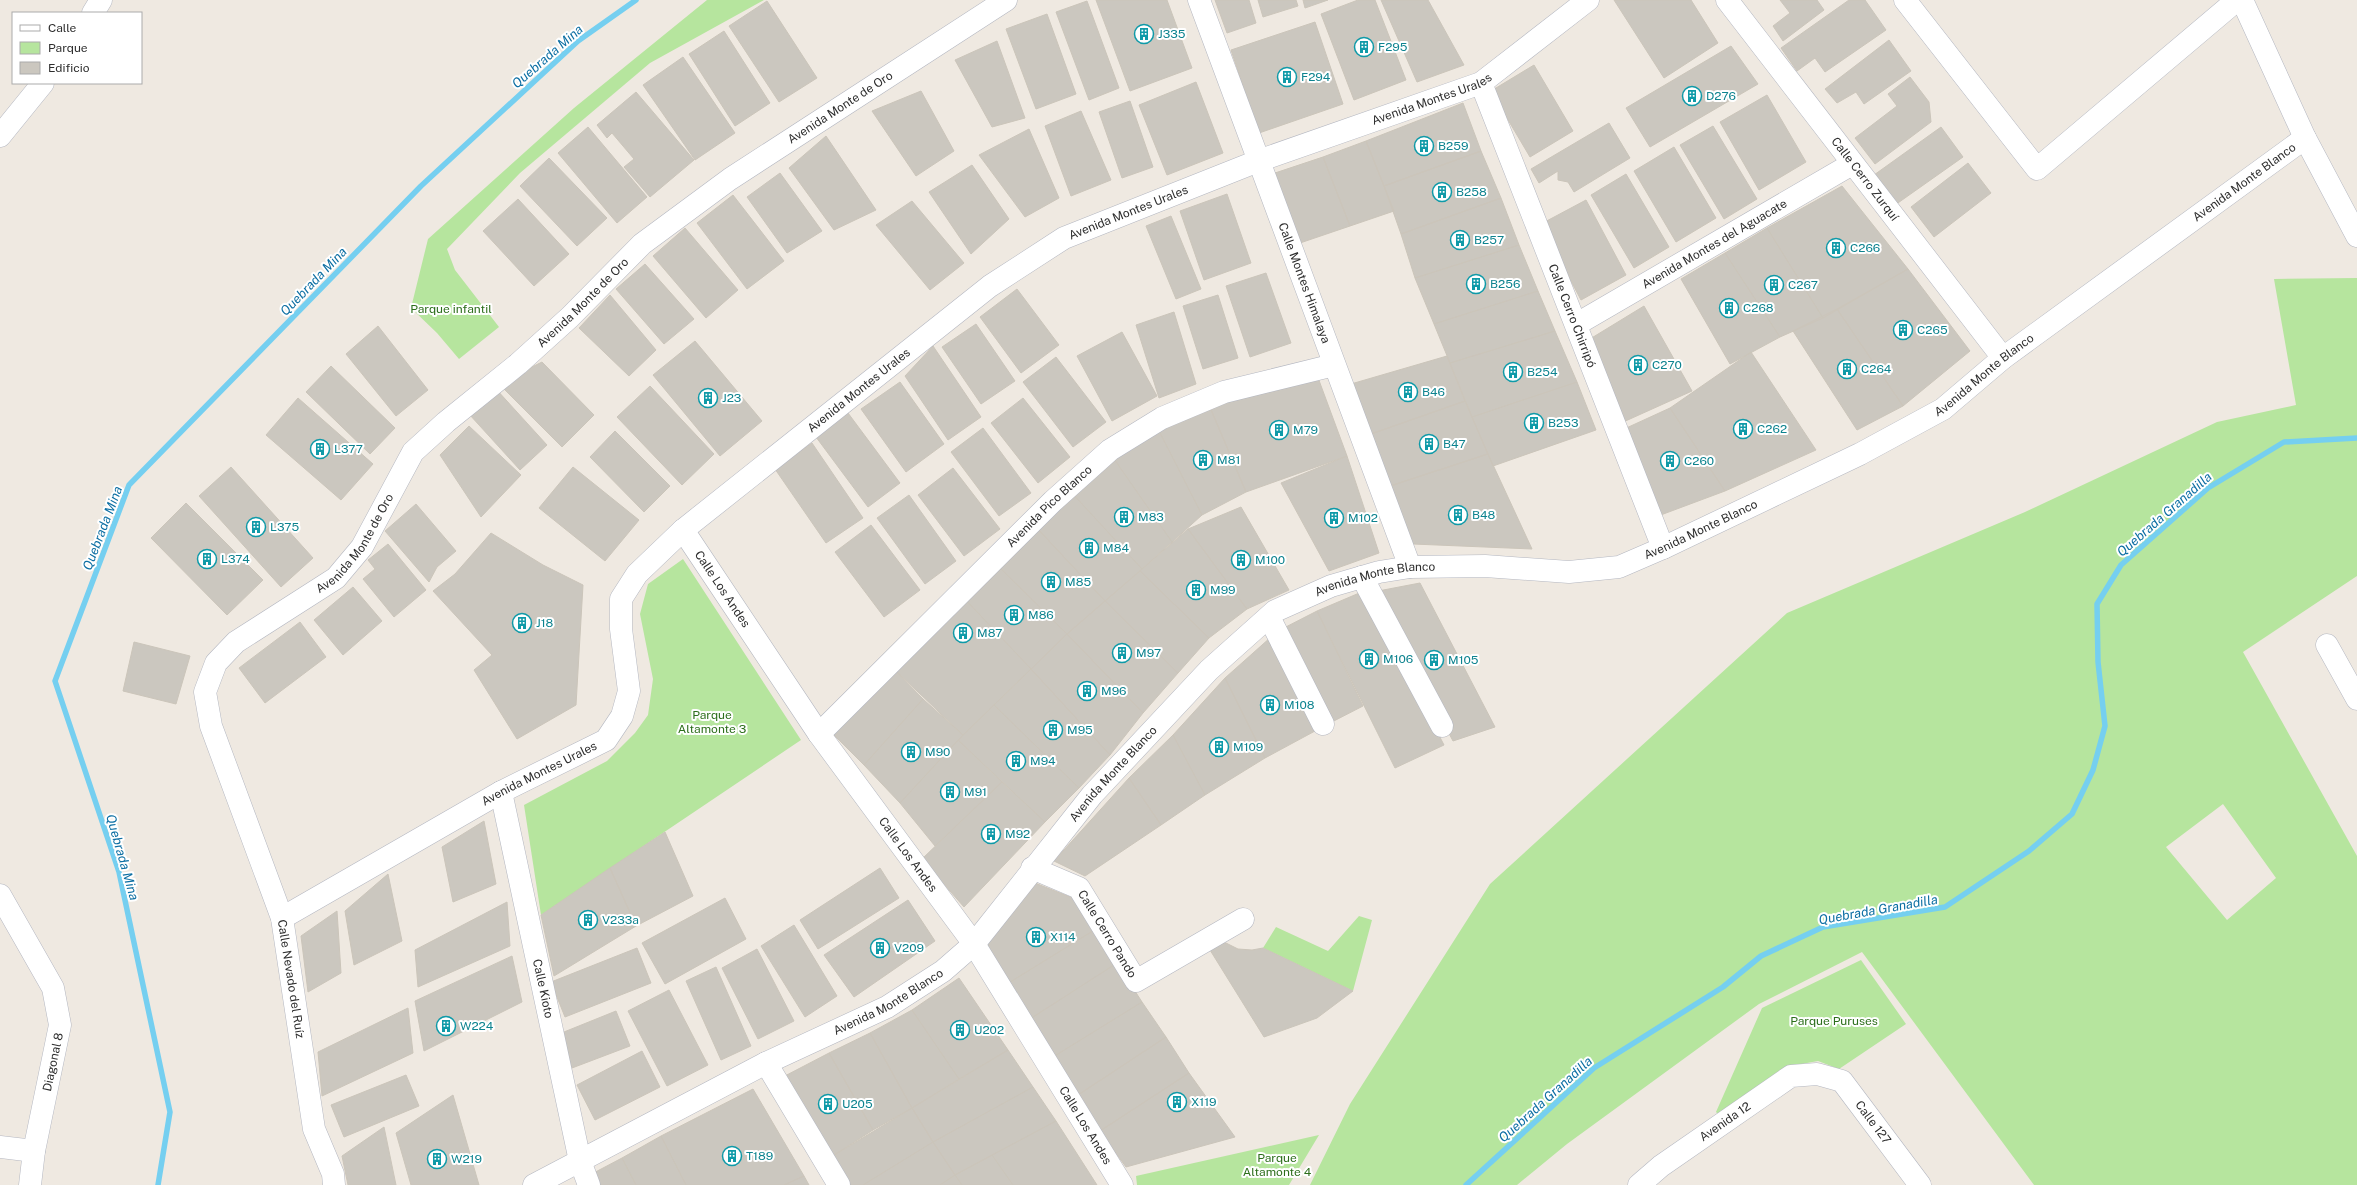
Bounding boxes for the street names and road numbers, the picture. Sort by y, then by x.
street label: Avenida Monte de Oro [785,68,895,147]
street label: Avenida Montes Urales [1370,70,1495,128]
street label: Calle Cerro Zurquí [1828,134,1902,224]
street label: Avenida Monte Blanco [2190,140,2299,224]
street label: Avenida Montes Urales [1067,183,1190,242]
street label: Avenida Montes del Aguacate [1639,196,1790,292]
street label: Calle Montes Himalaya [1275,221,1333,345]
street label: Avenida Monte de Oro [534,255,632,350]
street label: Calle Cerro Chirripó [1546,262,1599,370]
street label: Avenida Monte Blanco [1932,331,2037,419]
street label: Avenida Montes Urales [805,345,913,435]
street label: Avenida Pico Blanco [1004,462,1095,550]
street label: Avenida Monte de Oro [313,491,396,596]
street label: Avenida Monte Blanco [1642,497,1760,562]
street label: Calle Los Andes [692,548,753,630]
street label: Avenida Monte Blanco [1312,560,1436,599]
street label: Avenida Monte Blanco [1067,723,1160,825]
street label: Avenida Montes Urales [479,739,599,809]
street label: Calle Los Andes [876,815,940,895]
street label: Calle Cerro Pando [1075,888,1139,981]
street label: Calle Nevado del Ruíz [275,918,307,1040]
street label: Calle Kioto [530,958,556,1020]
street label: Avenida Monte Blanco [831,966,946,1038]
street label: Diagonal 8 [40,1031,66,1093]
street label: Calle Los Andes [1056,1084,1115,1167]
street label: Calle 127 [1852,1098,1894,1147]
street label: Avenida 12 [1697,1099,1753,1144]

